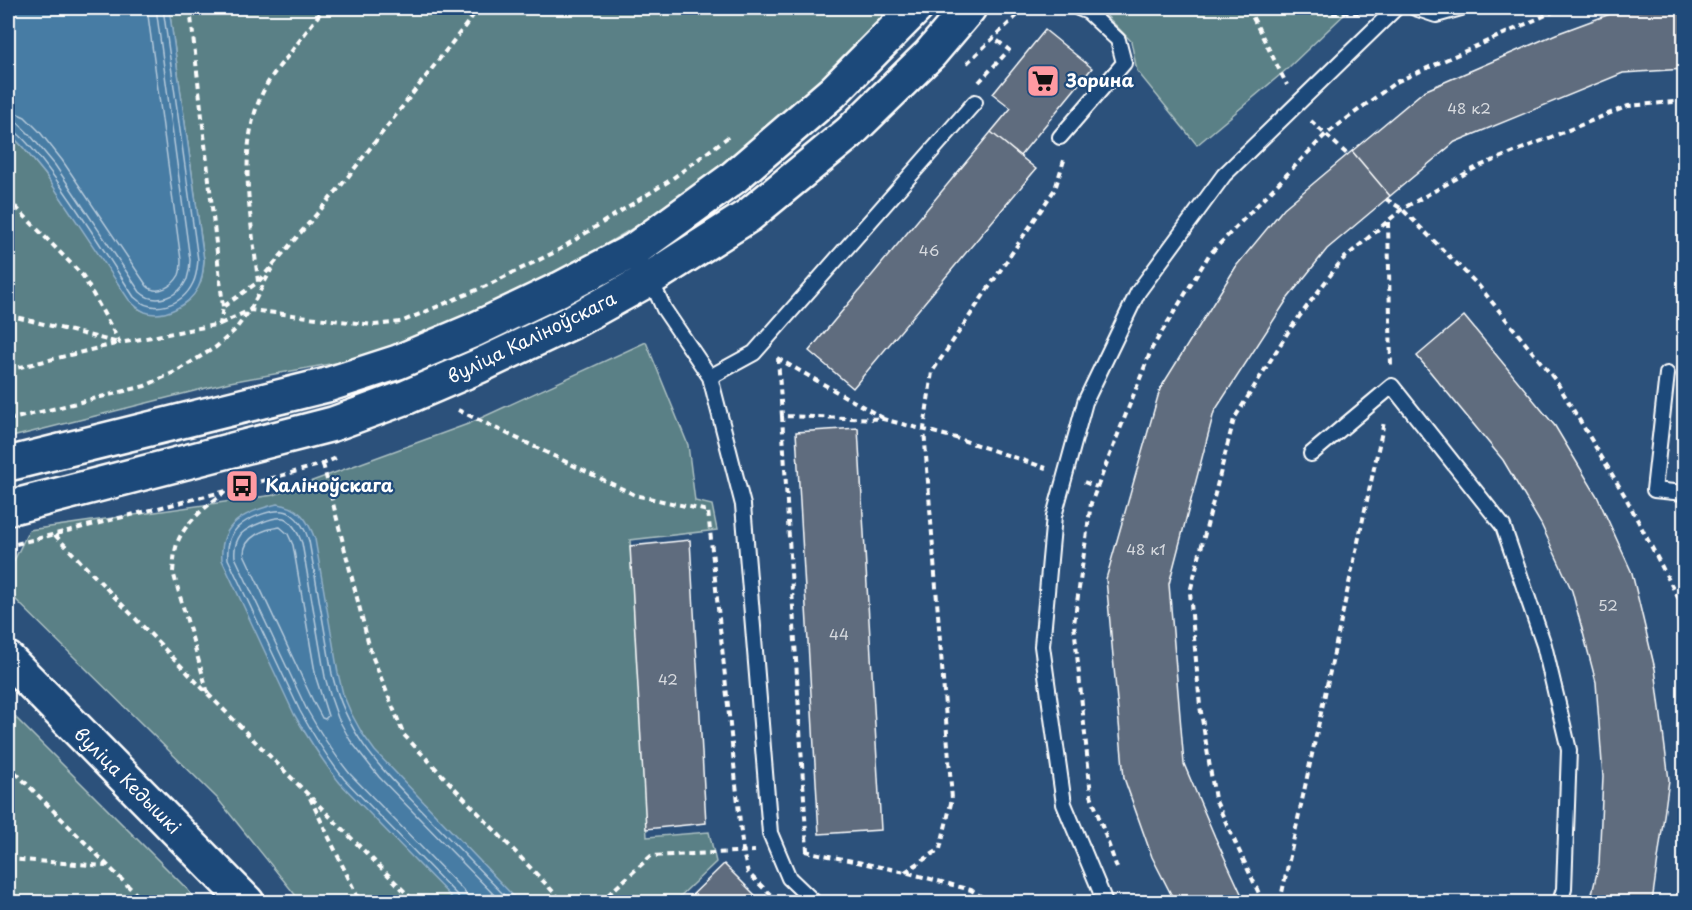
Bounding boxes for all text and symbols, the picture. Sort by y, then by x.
supermarket icon: Зорина [1025,63,1061,99]
place label: Зорина [1065,66,1135,93]
house number: 48 к2 [1447,96,1491,119]
house number: 46 [919,238,939,261]
street label: вуліца Каліноўскага [442,284,621,389]
bus stop icon: Каліноўскага [224,468,260,504]
place label: Каліноўскага [265,471,394,498]
house number: 48 к1 [1126,537,1166,560]
house number: 52 [1598,593,1618,616]
house number: 44 [829,622,849,645]
house number: 42 [658,667,678,690]
street label: вуліца Кедышкі [68,720,188,840]

